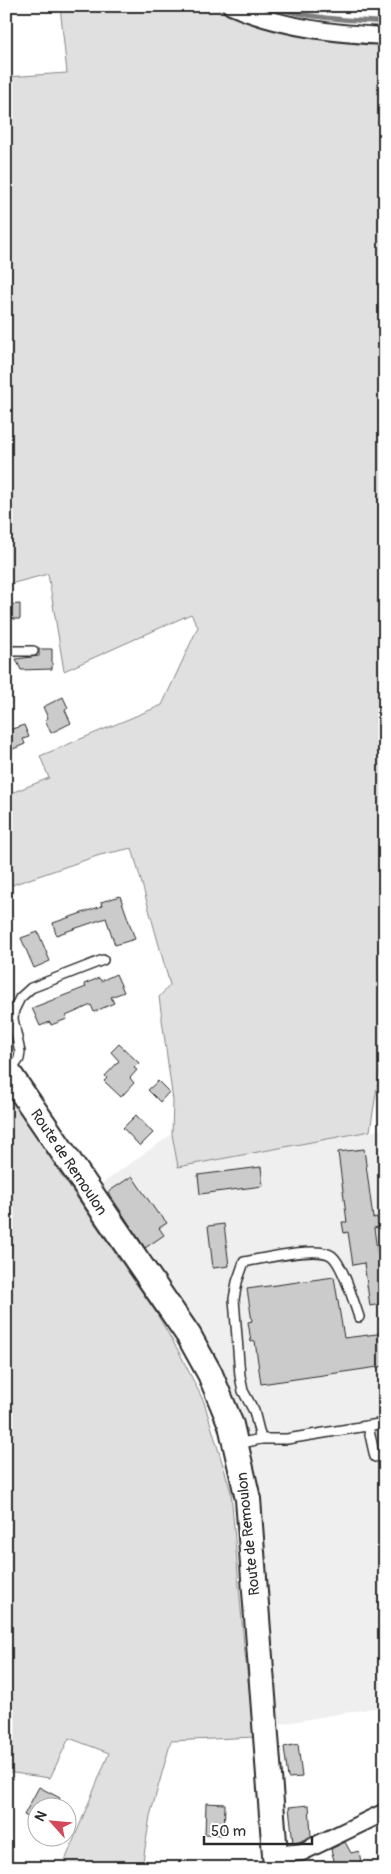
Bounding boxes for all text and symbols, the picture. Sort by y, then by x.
street label: Route de Remoulon [26,1106,111,1219]
street label: Route de Remoulon [233,1471,264,1597]
north arrow [28,1796,78,1846]
text: N [31,1808,51,1824]
scale bar [204,1814,311,1846]
text: 50 m [211,1822,246,1841]

